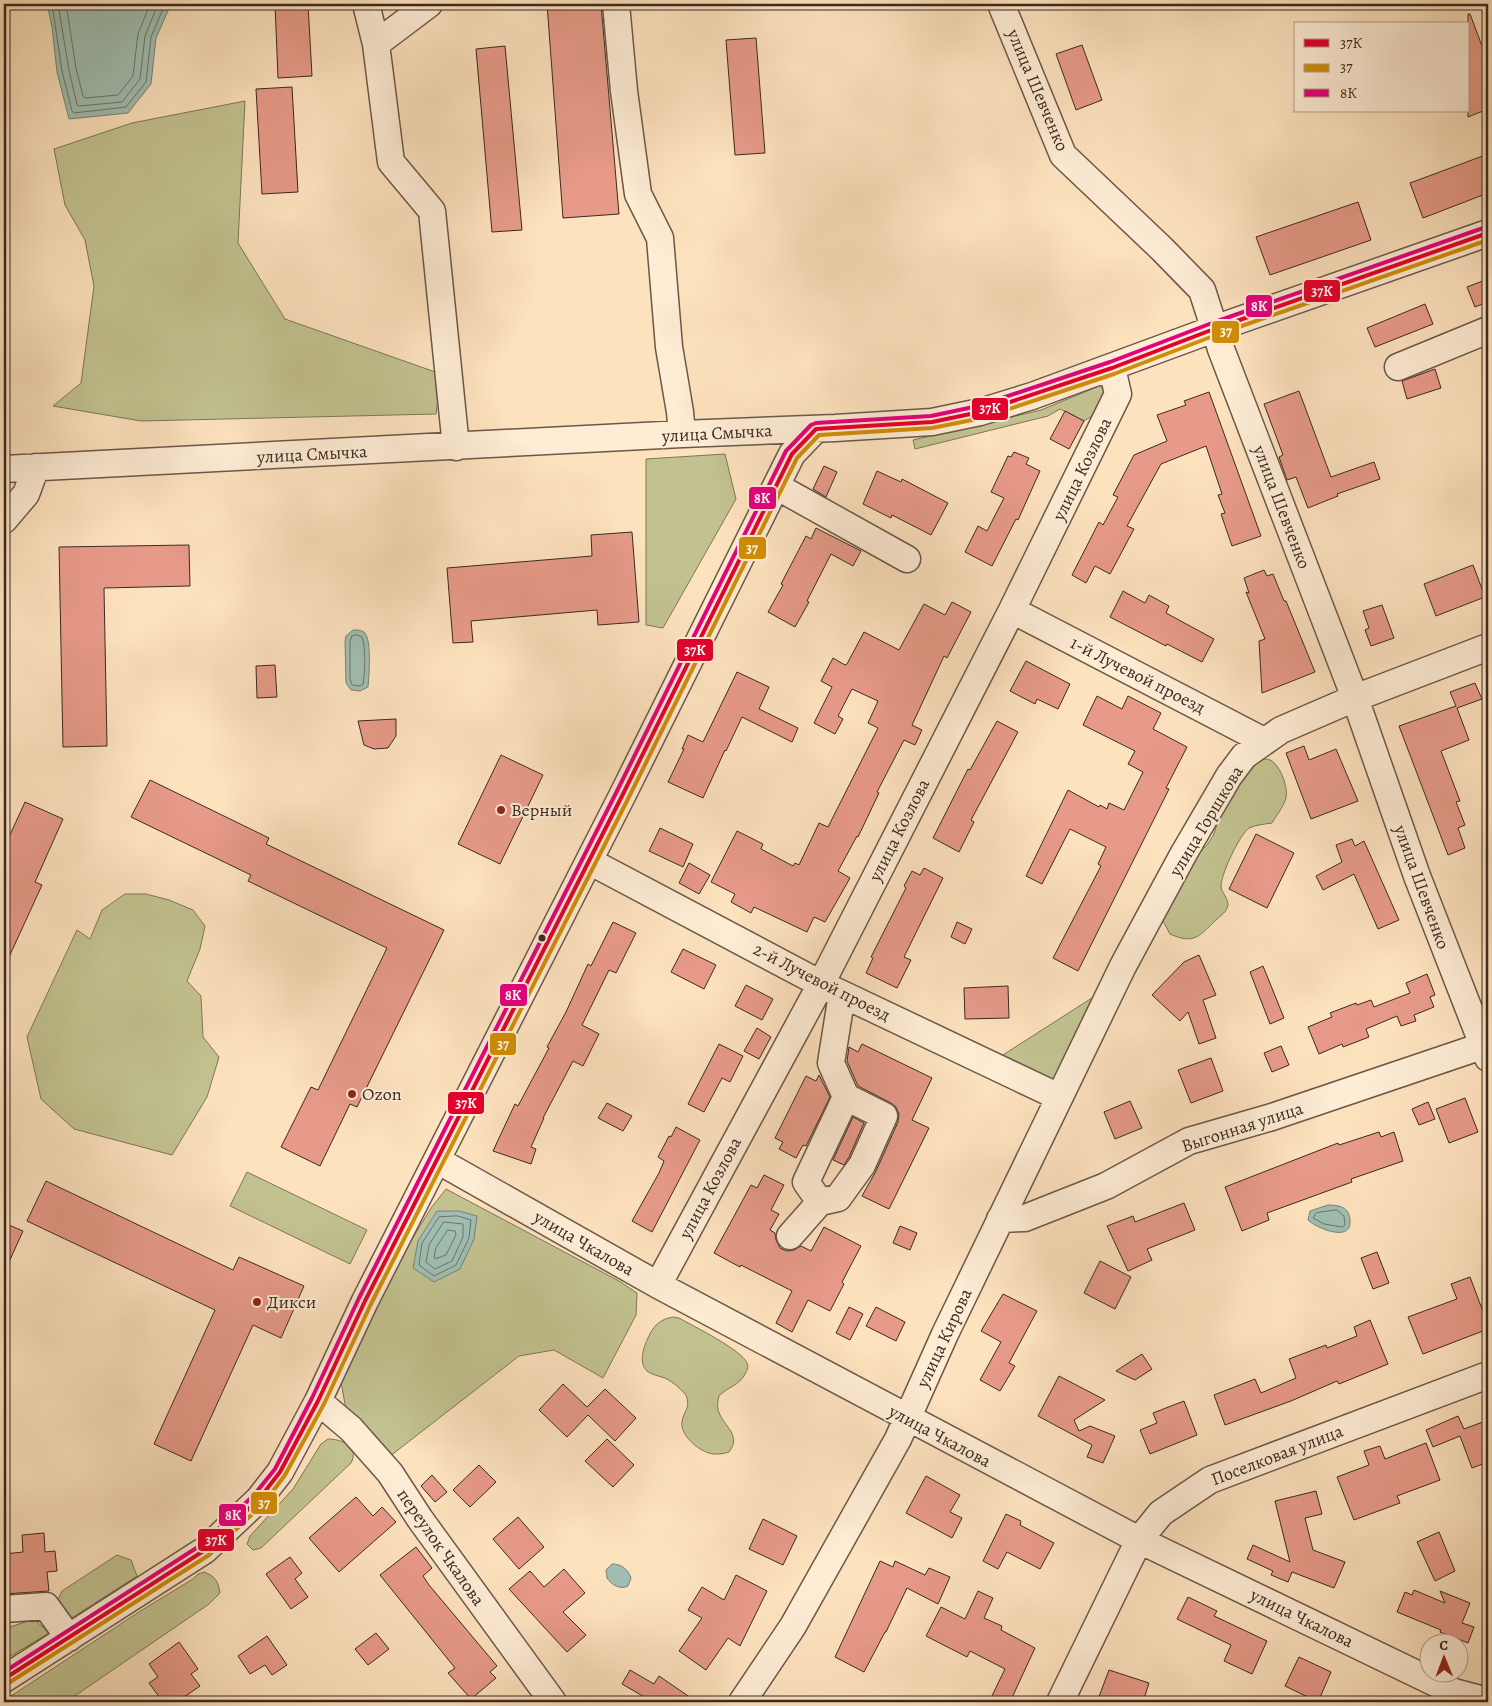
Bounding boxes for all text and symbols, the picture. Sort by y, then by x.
legend [1294,22,1470,112]
street label: улица Шевченко [1001,24,1075,155]
text: 37К [1340,33,1363,53]
text: 37 [1340,57,1353,77]
text: 8К [1340,83,1357,103]
line badge: 37К [1303,279,1341,303]
text: 37К [1311,282,1333,301]
line badge: 8К [1245,294,1273,318]
text: 8К [1251,297,1268,316]
line badge: 37 [1211,320,1240,344]
text: 37 [1220,322,1232,341]
line badge: 37К [971,397,1009,421]
text: 37К [979,399,1001,418]
street label: улица Козлова [1046,413,1118,526]
street label: улица Смычка [660,418,773,448]
street label: улица Смычка [255,439,368,469]
street label: улица Шевченко [1247,441,1317,572]
line badge: 8К [748,486,777,510]
text: 8К [754,489,771,508]
line badge: 37 [738,536,767,560]
text: 37 [746,539,758,558]
street label: 1-й Лучевой проезд [1066,631,1210,719]
line badge: 37К [676,638,714,662]
text: 37К [684,641,706,660]
street label: улица Горшкова [1163,760,1249,882]
street label: улица Козлова [862,774,935,886]
place label: Верный [511,798,572,822]
marker: Верный [495,804,507,816]
street label: улица Шевченко [1388,821,1456,952]
unlabelled marker [537,933,547,943]
street label: 2-й Лучевой проезд [749,937,895,1027]
line badge: 8К [499,983,528,1007]
text: 8К [505,986,522,1005]
line badge: 37 [489,1032,517,1056]
text: 37 [497,1035,509,1054]
place label: Ozon [362,1082,402,1106]
marker: Ozon [346,1088,358,1100]
line badge: 37К [447,1091,485,1115]
text: 37К [455,1094,477,1113]
street label: Выгонная улица [1178,1096,1307,1158]
street label: улица Козлова [673,1132,747,1244]
street label: улица Чкалова [529,1204,639,1282]
street label: улица Кирова [910,1284,978,1392]
place label: Дикси [267,1290,316,1314]
marker: Дикси [251,1296,263,1308]
street label: улица Чкалова [884,1399,996,1473]
street label: Поселковая улица [1208,1419,1347,1491]
street label: переулок Чкалова [392,1484,491,1611]
line badge: 37 [250,1491,278,1515]
text: 37 [258,1494,270,1513]
line badge: 8К [218,1503,247,1527]
text: 8К [225,1506,242,1525]
line badge: 37К [197,1528,235,1552]
text: 37К [205,1531,227,1550]
street label: улица Чкалова [1245,1582,1358,1654]
north arrow [1420,1634,1470,1684]
text: С [1439,1636,1449,1655]

